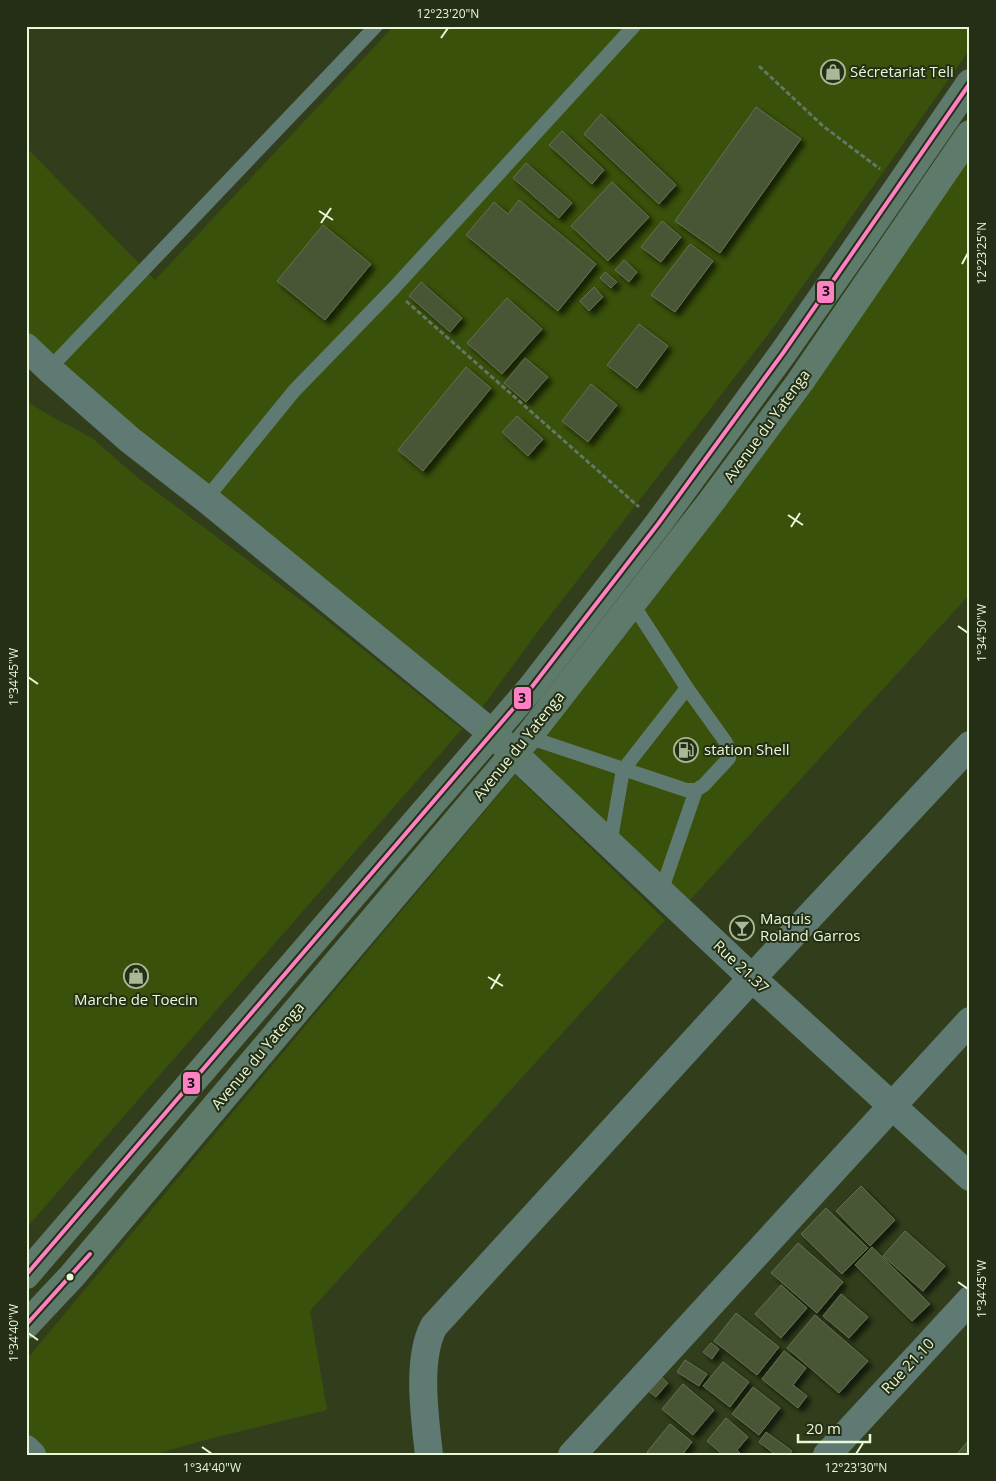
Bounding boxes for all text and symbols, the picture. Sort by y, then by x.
text: 12°23'20"N [417,5,479,22]
shop icon: Sécretariat Teli [820,59,846,85]
place label: Sécretariat Teli [850,61,954,81]
text: 12°23'25"N [973,222,990,284]
line badge: 3 [816,280,835,304]
text: 3 [822,281,830,300]
street label: Avenue du Yatenga [719,365,814,486]
text: 1°34'50"W [973,604,990,662]
text: 1°34'45"W [5,648,22,706]
line badge: 3 [513,686,532,710]
street label: Avenue du Yatenga [468,687,568,804]
text: 3 [518,688,526,707]
fuel station icon: station Shell [673,737,699,763]
place label: station Shell [704,739,790,759]
place label: Maquis Roland Garros [760,908,860,945]
bar icon: Maquis Roland Garros [729,915,755,941]
street label: Rue 21.37 [710,935,774,997]
shop icon: Marche de Toecin [123,963,149,989]
place label: Marche de Toecin [74,989,198,1009]
street label: Avenue du Yatenga [206,997,308,1113]
line badge: 3 [182,1071,201,1095]
text: 3 [187,1073,195,1092]
text: 1°34'45"W [973,1260,990,1318]
unlabelled marker [65,1272,75,1282]
text: 1°34'40"W [5,1304,22,1362]
street label: Rue 21.10 [876,1333,938,1397]
scale bar [798,1411,871,1443]
text: 20 m [806,1418,841,1438]
text: 1°34'40"W [183,1459,241,1476]
text: 12°23'30"N [825,1459,887,1476]

